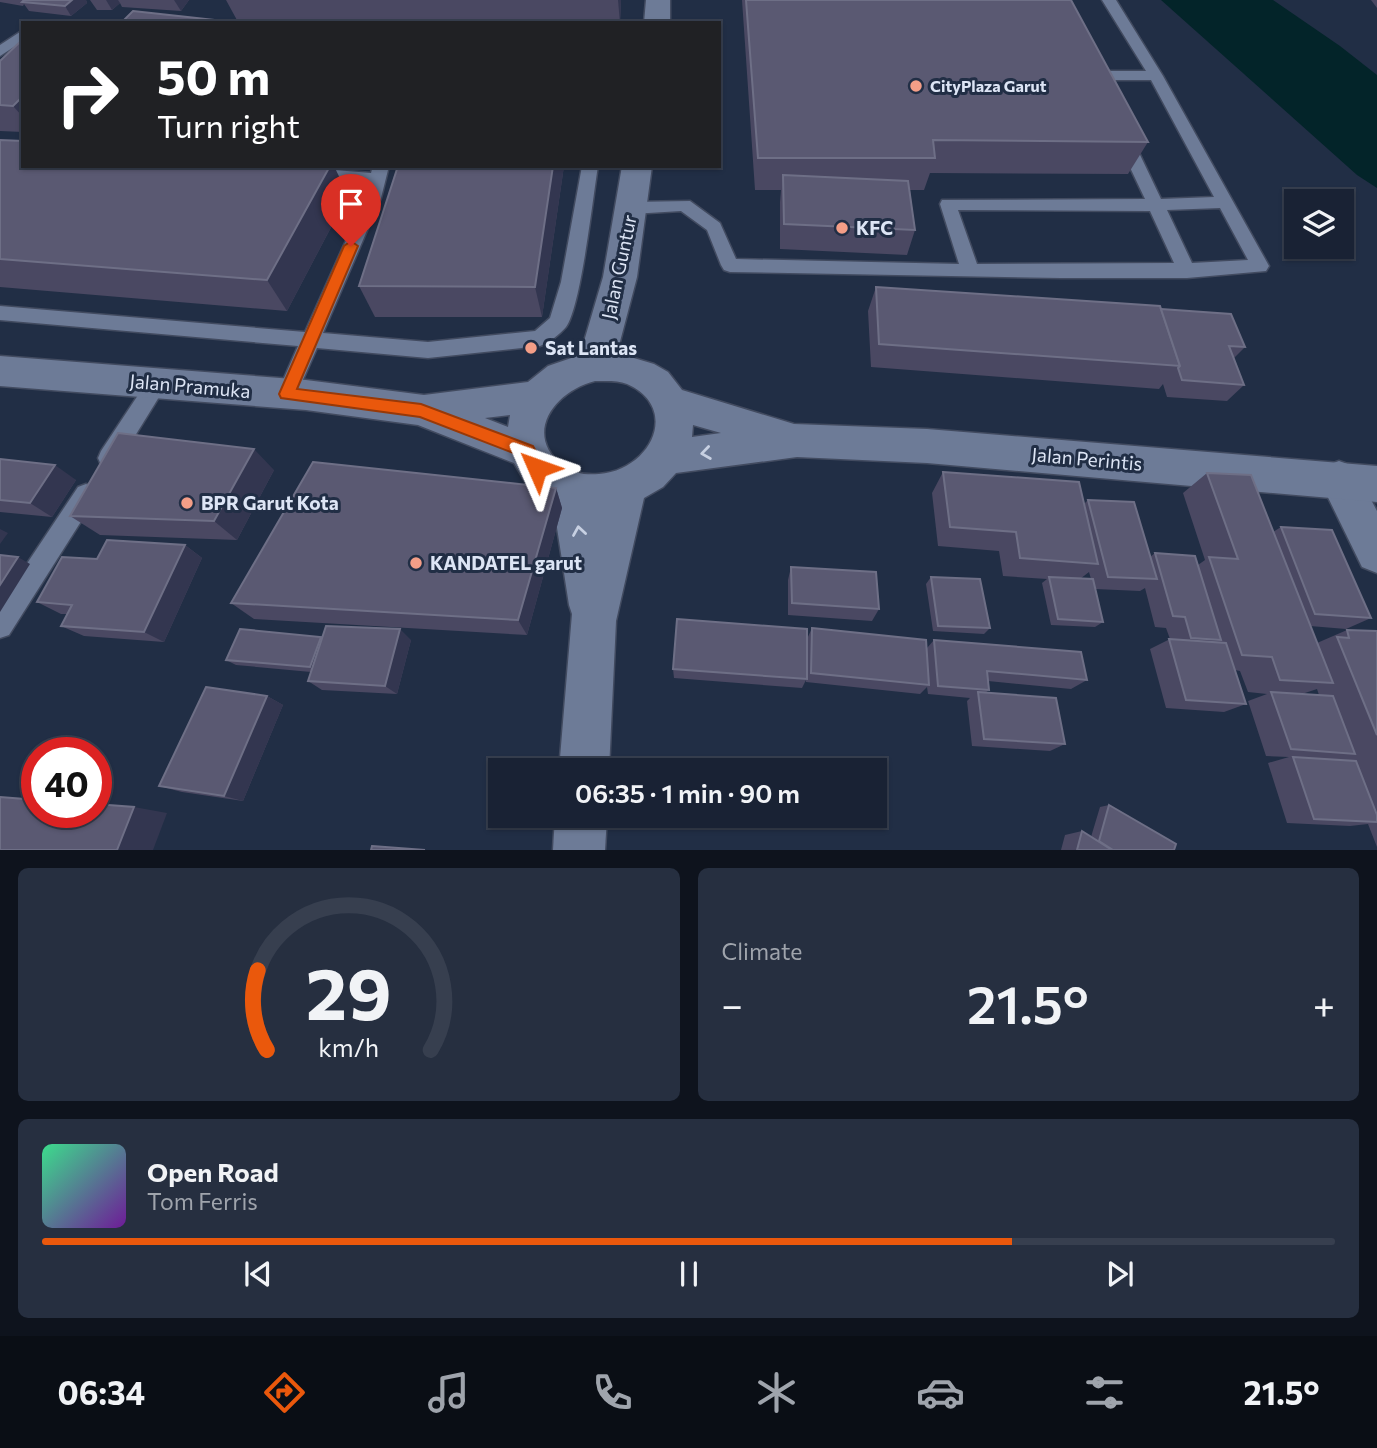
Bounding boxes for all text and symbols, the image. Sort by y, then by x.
text: 50 m [157,45,270,105]
icon: right [42,49,133,140]
place label: CityPlaza Garut [930,76,1047,95]
marker: CityPlaza Garut [908,78,924,94]
text: Turn right [157,105,300,145]
pin [321,174,381,246]
icon: arrive [332,185,370,223]
map controls [1284,189,1354,259]
button: layers [1284,189,1354,259]
street label: Jalan Guntur [596,212,641,321]
place label: KFC [856,216,893,239]
marker: KFC [834,220,850,236]
place label: Sat Lantas [545,336,637,359]
marker: Sat Lantas [523,340,539,356]
street label: Jalan Pramuka [129,369,252,402]
position arrow [500,431,574,505]
street label: Jalan Perintis [1031,442,1143,475]
one-way arrow [700,445,712,460]
place label: BPR Garut Kota [201,491,339,514]
marker: BPR Garut Kota [179,495,195,511]
one-way arrow [572,525,587,537]
place label: KANDATEL garut [430,551,582,574]
marker: KANDATEL garut [408,555,424,571]
speed limit sign: 40 [21,737,112,828]
text: 06:35 · 1 min · 90 m [575,777,800,808]
text: Climate [722,937,803,965]
text: 29 [306,947,392,1036]
text: 21.5° [967,971,1089,1035]
text: − [722,980,743,1027]
text: + [1313,980,1335,1027]
text: km/h [318,1032,379,1062]
text: Open Road [147,1156,279,1187]
text: Tom Ferris [147,1187,258,1215]
icon: previous [239,1255,277,1293]
icon: pause [670,1255,708,1293]
icon: next [1101,1255,1139,1293]
icon: directions [260,1368,309,1417]
icon: music [424,1368,473,1417]
icon: phone [588,1368,637,1417]
icon: climate [752,1368,801,1417]
icon: car [916,1368,965,1417]
icon: filters [1080,1368,1129,1417]
text: 06:34 [57,1372,145,1412]
text: 21.5° [1244,1372,1320,1412]

